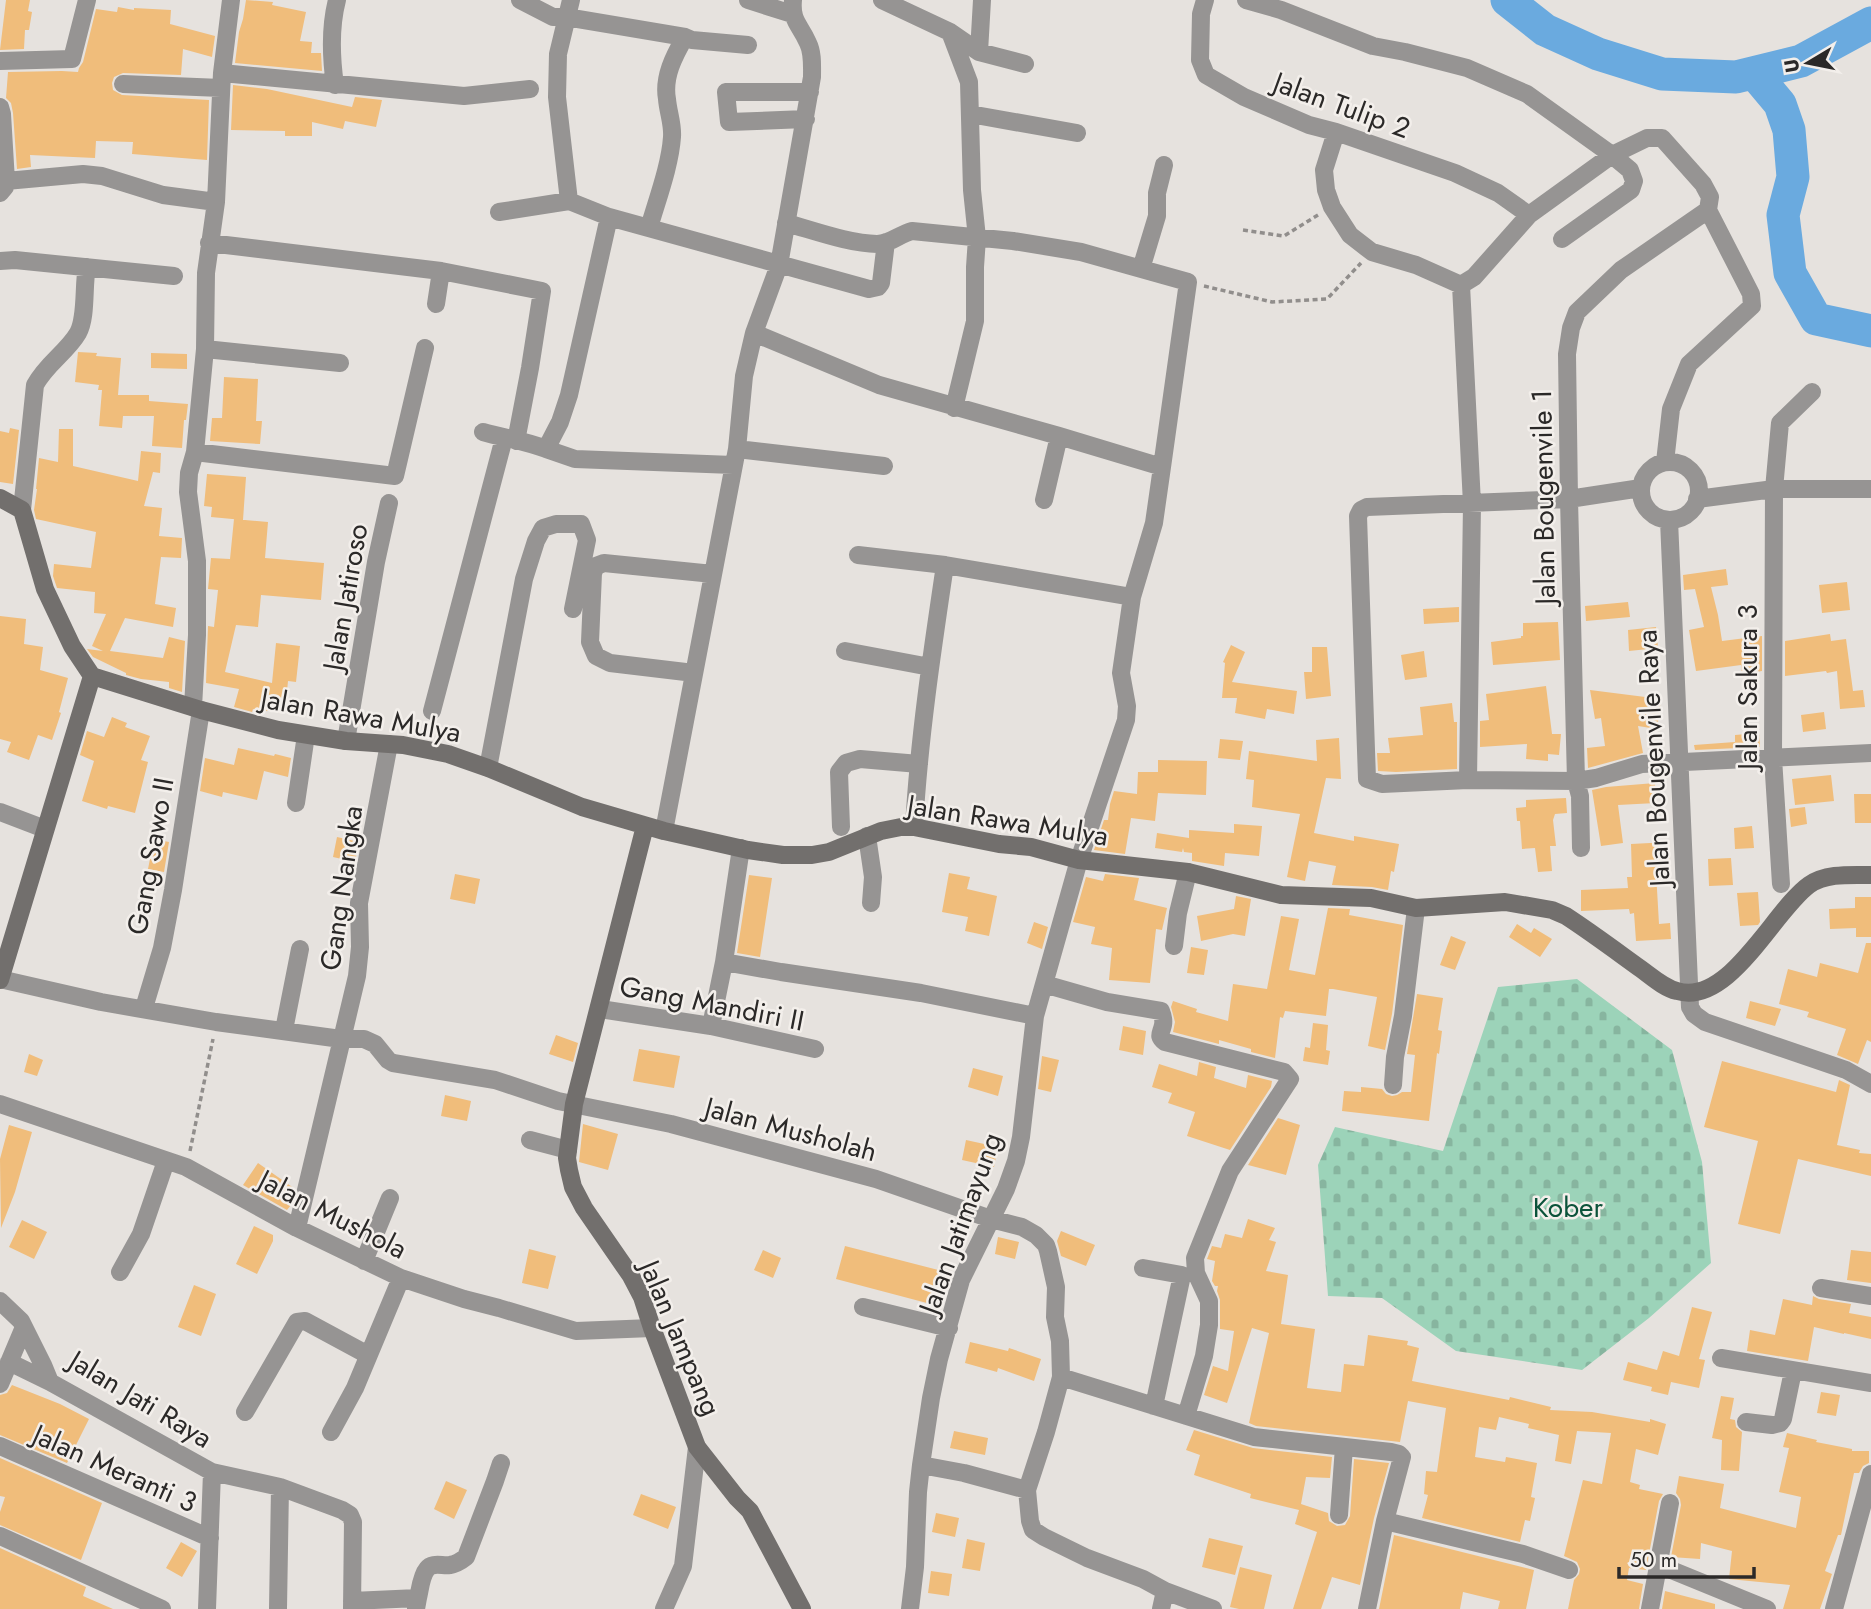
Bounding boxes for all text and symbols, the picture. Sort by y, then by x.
north arrow [1773,28,1843,98]
text: U [1777,57,1806,75]
street label: Jalan Tulip 2 [1264,60,1416,149]
street label: Jalan Bougenvile 1 [1521,389,1566,609]
street label: Jalan Jatiroso [312,520,379,678]
street label: Jalan Sakura 3 [1727,604,1768,774]
street label: Jalan Bougenvile Raya [1626,628,1681,892]
street label: Jalan Rawa Mulya [254,677,464,753]
street label: Gang Sawo II [117,774,184,938]
street label: Jalan Rawa Mulya [901,784,1111,857]
street label: Gang Nangka [310,803,373,973]
street label: Gang Mandiri II [616,965,808,1041]
street label: Jalan Musholah [696,1086,881,1172]
street label: Jalan Jatimayung [907,1127,1012,1323]
street label: Jalan Mushola [248,1158,414,1269]
park label: Kober [1533,1187,1604,1228]
street label: Jalan Jampang [628,1250,732,1422]
street label: Jalan Jati Raya [58,1338,220,1458]
street label: Jalan Meranti 3 [23,1412,203,1523]
scale bar [1619,1536,1754,1580]
text: 50 m [1630,1545,1677,1575]

